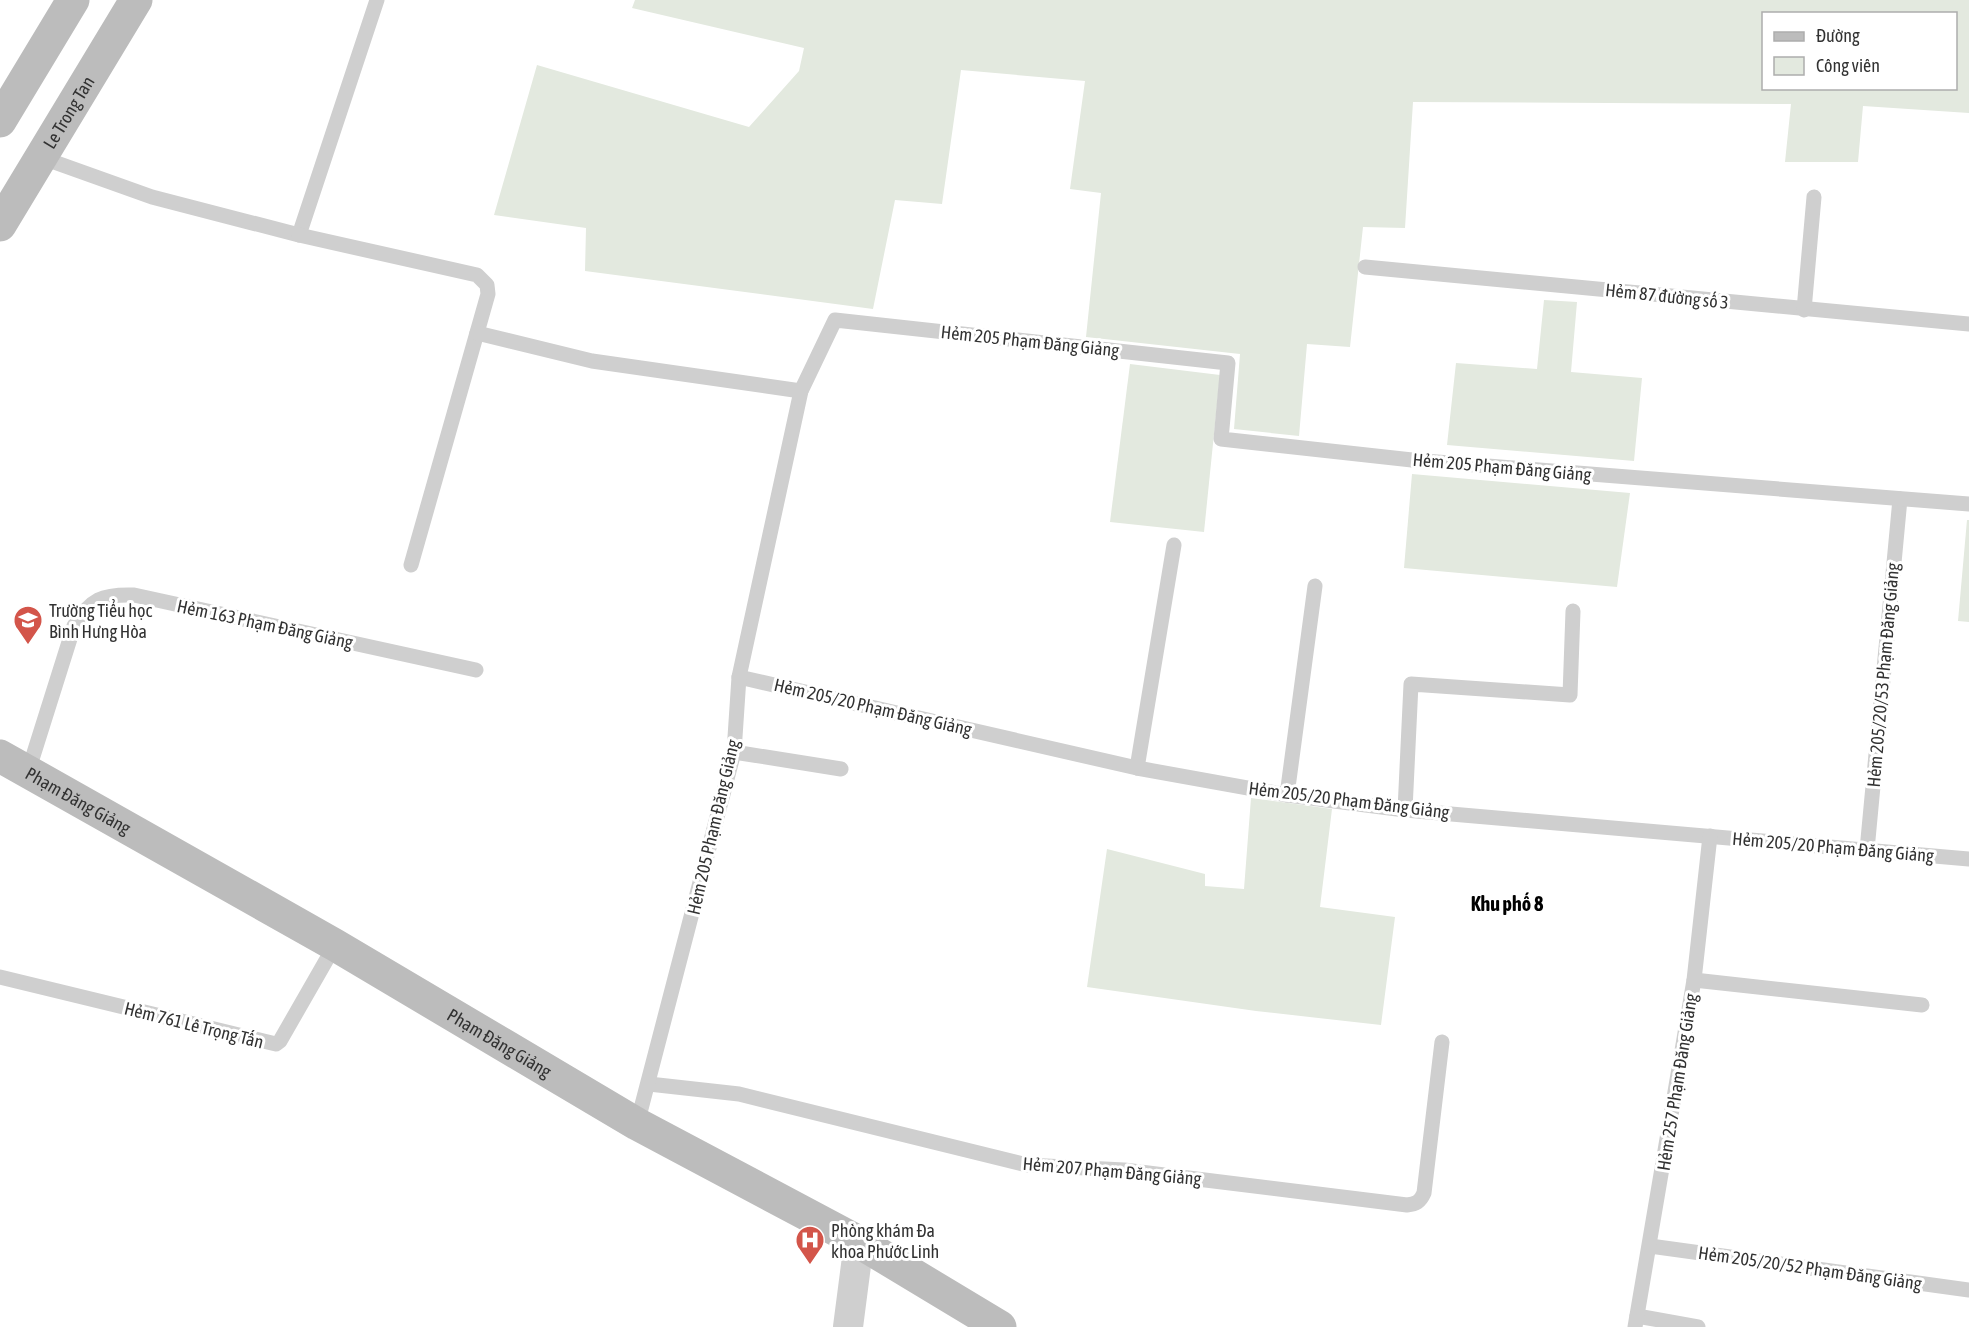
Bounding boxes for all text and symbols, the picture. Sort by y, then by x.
legend [1762,12,1957,90]
text: Đường [1816,25,1860,46]
text: Công viên [1816,55,1880,76]
street label: Le Trong Tan [38,72,98,152]
street label: Hẻm 87 đường số 3 [1604,278,1730,313]
street label: Hẻm 205 Phạm Đăng Giảng [940,321,1120,361]
street label: Hẻm 205 Phạm Đăng Giảng [1412,449,1592,485]
street label: Hẻm 205/20/53 Phạm Đăng Giảng [1863,562,1903,788]
street label: Hẻm 163 Phạm Đăng Giảng [175,595,355,653]
place label: Trường Tiểu học Bình Hưng Hòa [49,599,152,642]
school or university icon: Trường Tiểu học Bình Hưng Hòa [12,604,44,646]
street label: Hẻm 205/20 Phạm Đăng Giảng [772,674,974,740]
street label: Hẻm 205 Phạm Đăng Giảng [683,737,743,917]
street label: Phạm Đăng Giảng [22,762,135,838]
street label: Hẻm 205/20 Phạm Đăng Giảng [1247,777,1451,823]
street label: Hẻm 205/20 Phạm Đăng Giảng [1731,828,1935,866]
district label: Khu phố 8 [1471,892,1544,915]
street label: Hẻm 257 Phạm Đăng Giảng [1653,992,1701,1172]
street label: Hẻm 761 Lê Trọng Tấn [122,997,266,1052]
street label: Phạm Đăng Giảng [444,1004,556,1082]
street label: Hẻm 207 Phạm Đăng Giảng [1022,1153,1202,1189]
place label: Phòng khám Đa khoa Phước Linh [831,1220,939,1262]
hospital icon: Phòng khám Đa khoa Phước Linh [794,1224,826,1266]
street label: Hẻm 205/20/52 Phạm Đăng Giảng [1697,1242,1923,1294]

